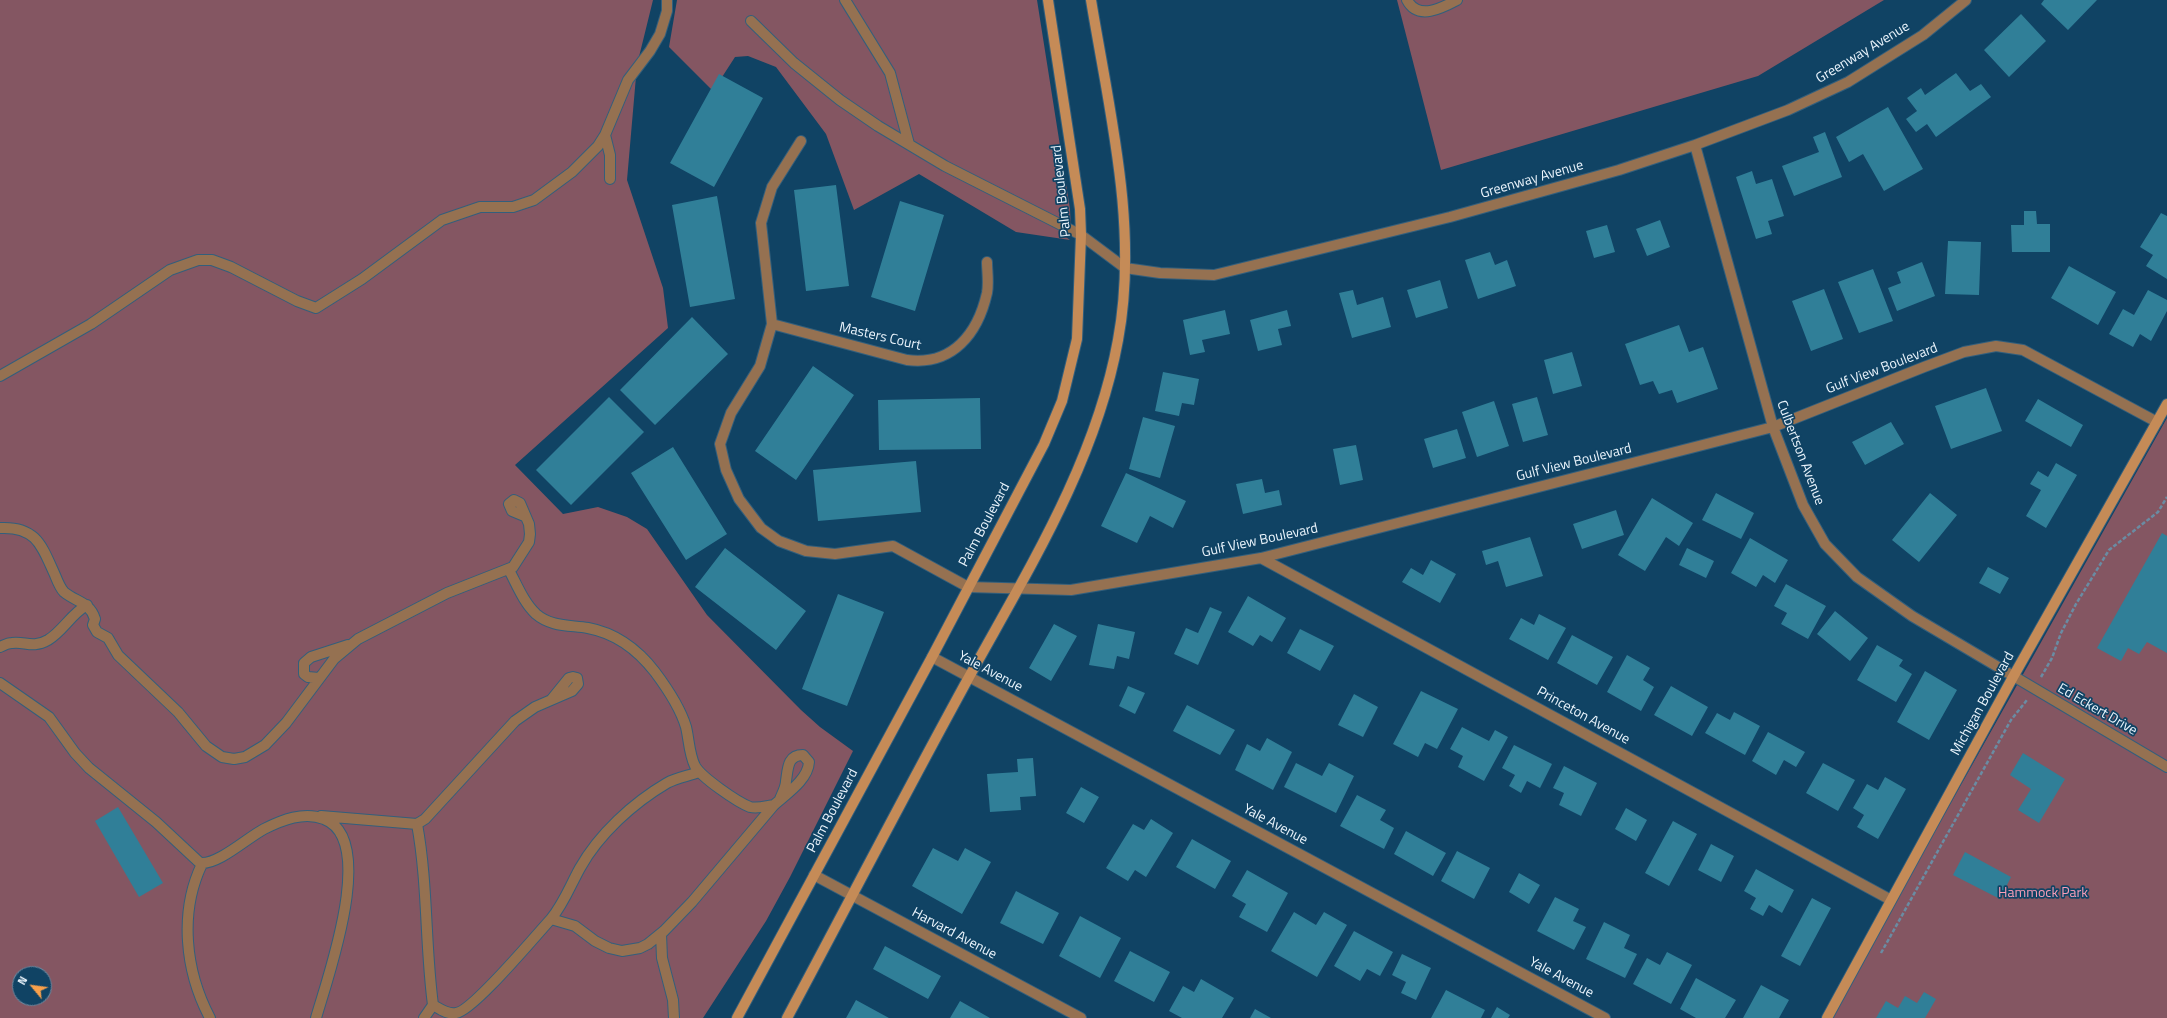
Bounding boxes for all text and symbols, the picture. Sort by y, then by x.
street label: Greenway Avenue [1813,18,1913,88]
street label: Palm Boulevard [1049,144,1075,238]
street label: Greenway Avenue [1479,157,1585,203]
street label: Masters Court [837,319,923,355]
street label: Gulf View Boulevard [1824,340,1940,398]
street label: Culbertson Avenue [1772,398,1828,508]
street label: Gulf View Boulevard [1515,441,1633,485]
street label: Palm Boulevard [956,480,1014,570]
street label: Gulf View Boulevard [1200,520,1320,562]
street label: Yale Avenue [955,648,1025,696]
street label: Michigan Boulevard [1948,649,2018,759]
street label: Ed Eckert Drive [2054,681,2140,739]
street label: Princeton Avenue [1534,684,1632,748]
street label: Palm Boulevard [804,766,862,856]
street label: Yale Avenue [1240,801,1310,849]
park label: Hammock Park [1998,886,2088,902]
street label: Harvard Avenue [909,905,999,963]
street label: Yale Avenue [1526,954,1596,1002]
north arrow [12,966,52,1006]
text: N [14,973,31,988]

